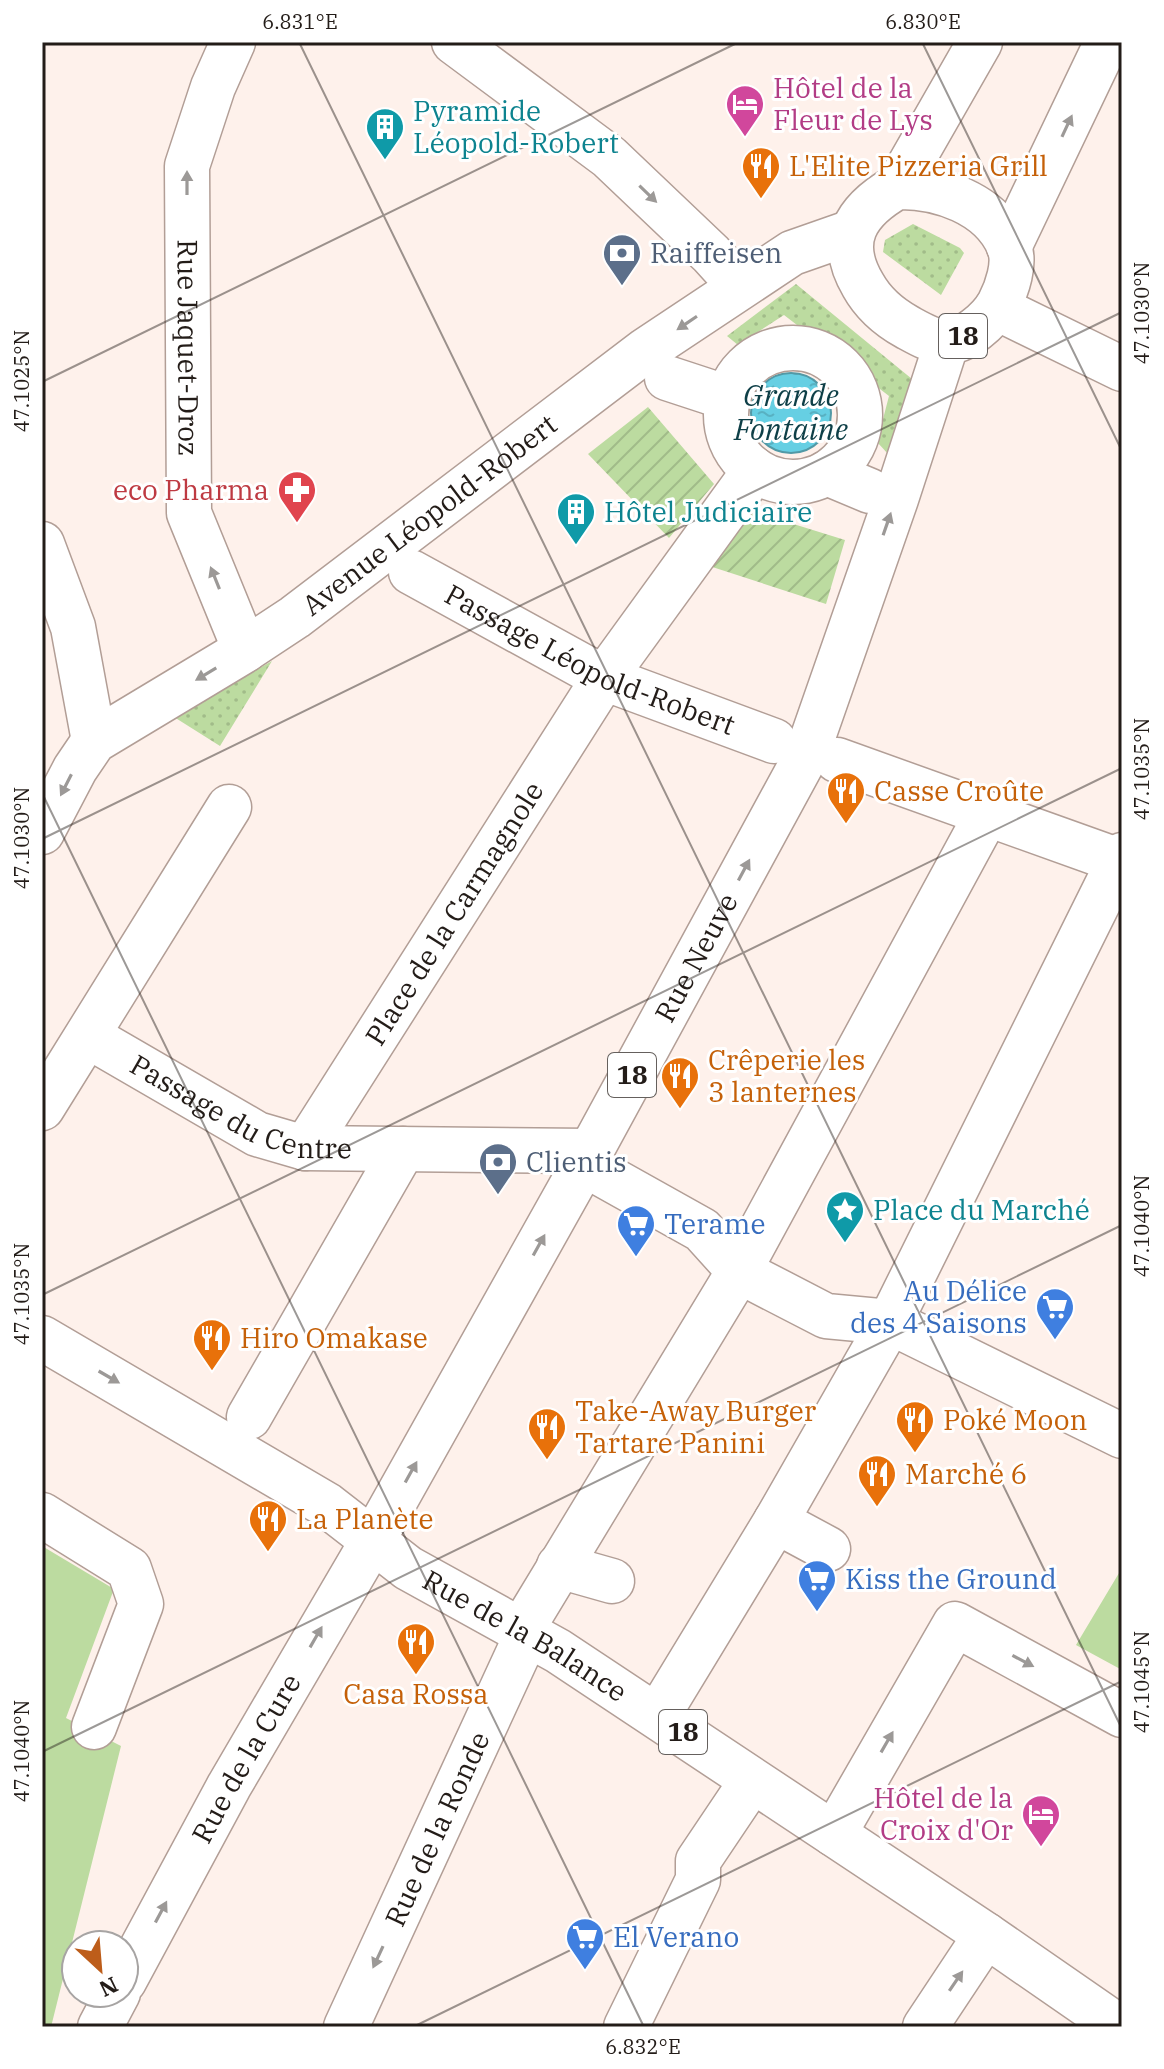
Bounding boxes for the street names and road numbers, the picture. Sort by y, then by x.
street label: Rue Jaquet-Droz [169,239,208,456]
road number: 18 [939,314,987,358]
street label: Avenue Léopold-Robert [294,405,564,623]
street label: Passage Léopold-Robert [439,575,741,743]
street label: Place de la Carmagnole [356,774,551,1052]
street label: Rue Neuve [646,887,746,1028]
street label: Passage du Centre [124,1046,352,1166]
road number: 18 [608,1053,656,1097]
street label: Rue de la Balance [416,1561,635,1710]
street label: Rue de la Cure [183,1667,309,1849]
road number: 18 [659,1710,707,1754]
street label: Rue de la Ronde [376,1725,498,1932]

